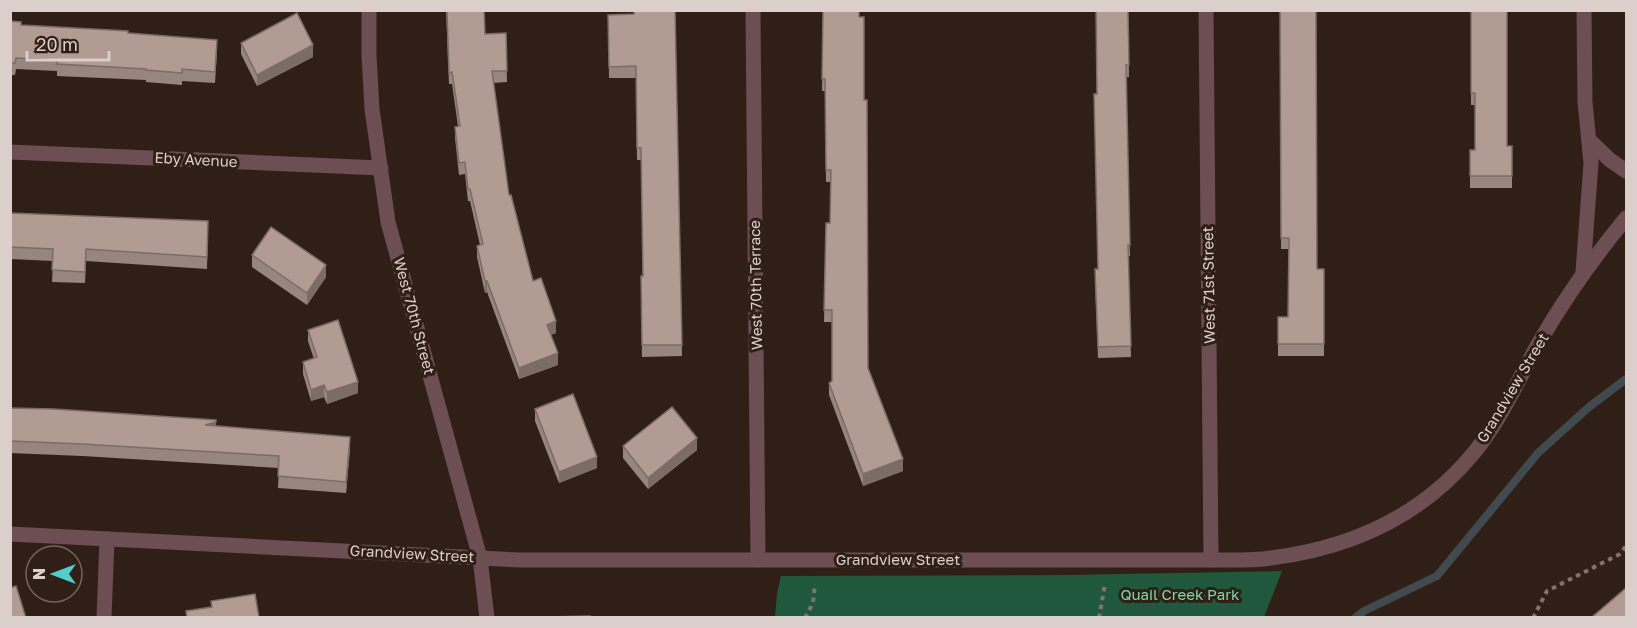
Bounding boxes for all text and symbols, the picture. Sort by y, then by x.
scale bar [27,24,110,62]
text: 20 m [36,33,78,55]
street label: Eby Avenue [154,148,238,170]
street label: West 70th Terrace [745,220,765,350]
street label: West 71st Street [1198,226,1218,344]
street label: West 70th Street [391,255,439,376]
street label: Grandview Street [1472,329,1552,445]
street label: Grandview Street [349,541,475,565]
north arrow [24,544,84,604]
street label: Grandview Street [836,550,960,568]
text: N [29,568,49,580]
park label: Quail Creek Park [1120,585,1240,603]

